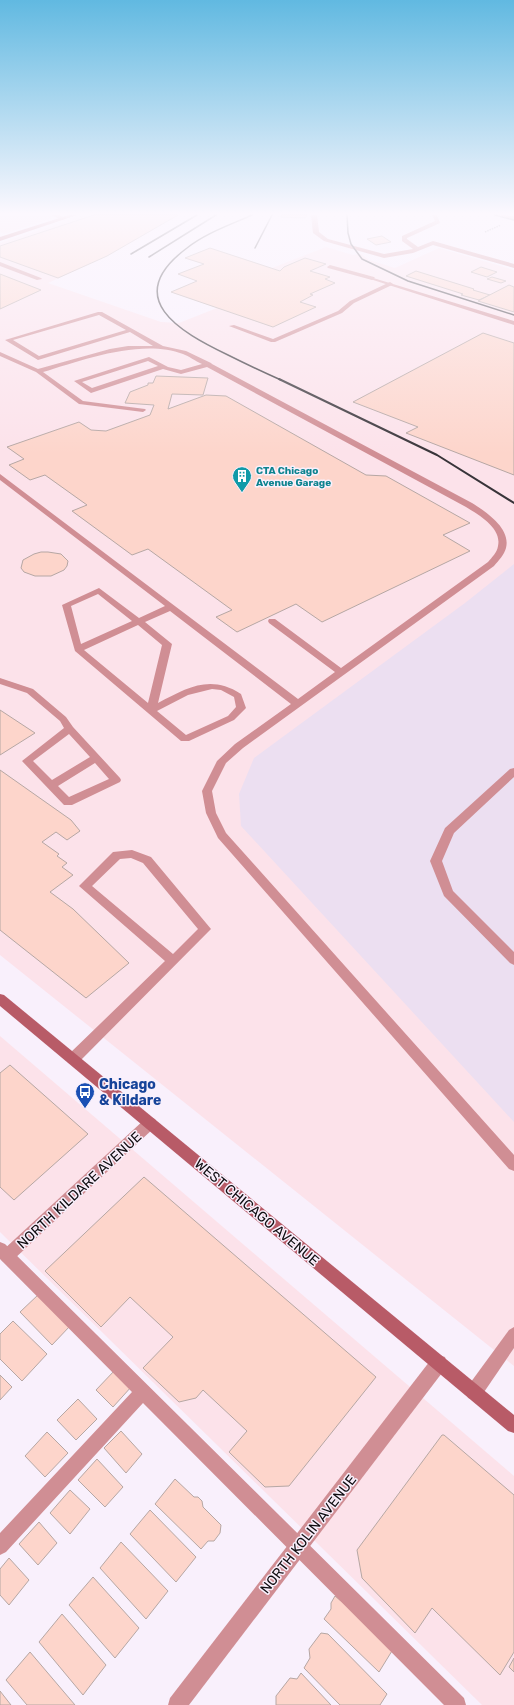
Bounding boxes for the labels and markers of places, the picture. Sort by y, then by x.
building icon: CTA Chicago Avenue Garage [231,465,253,493]
place label: CTA Chicago Avenue Garage [256,465,331,489]
place label: Chicago & Kildare [99,1076,161,1109]
bus stop icon: Chicago & Kildare [74,1081,96,1109]

